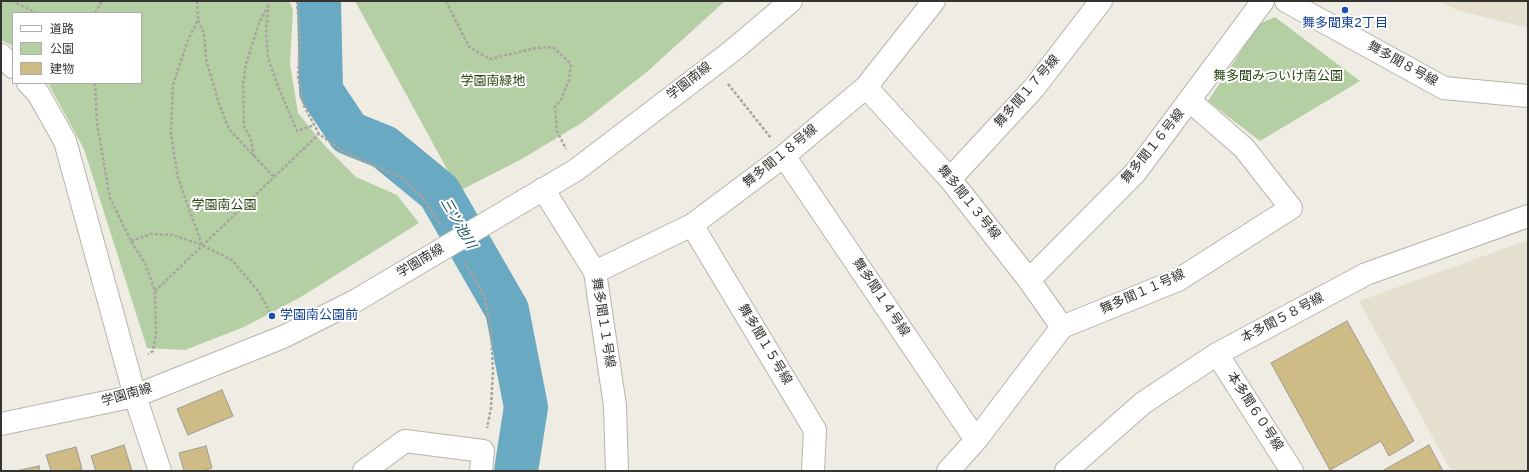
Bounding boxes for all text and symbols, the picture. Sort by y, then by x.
marker: 舞多聞東2丁目 [1340,5,1350,15]
legend [12,12,142,84]
place label: 舞多聞東2丁目 [1302,16,1388,32]
text: 道路 [50,22,74,38]
street label: 舞多聞８号線 [1364,39,1440,91]
text: 公園 [50,42,74,58]
street label: 舞多聞１７号線 [992,53,1064,131]
street label: 学園南線 [665,60,715,104]
text: 建物 [50,62,74,78]
park label: 舞多聞みついけ南公園 [1213,69,1343,85]
park label: 学園南緑地 [461,74,525,90]
street label: 舞多聞１６号線 [1119,107,1189,187]
street label: 舞多聞１８号線 [741,122,821,192]
street label: 舞多聞１３号線 [933,163,1003,243]
water label: 三ツ池川 [436,196,478,252]
park label: 学園南公園 [192,198,256,214]
street label: 学園南線 [395,242,447,282]
street label: 舞多聞１４号線 [848,256,912,340]
street label: 舞多聞１１号線 [1098,267,1188,319]
street label: 舞多聞１１号線 [587,277,617,369]
street label: 本多聞５８号線 [1239,291,1327,347]
street label: 舞多聞１５号線 [734,302,794,388]
place label: 学園南公園前 [280,308,358,324]
marker: 学園南公園前 [267,311,277,321]
street label: 本多聞６０号線 [1223,370,1285,454]
street label: 学園南線 [100,381,154,411]

